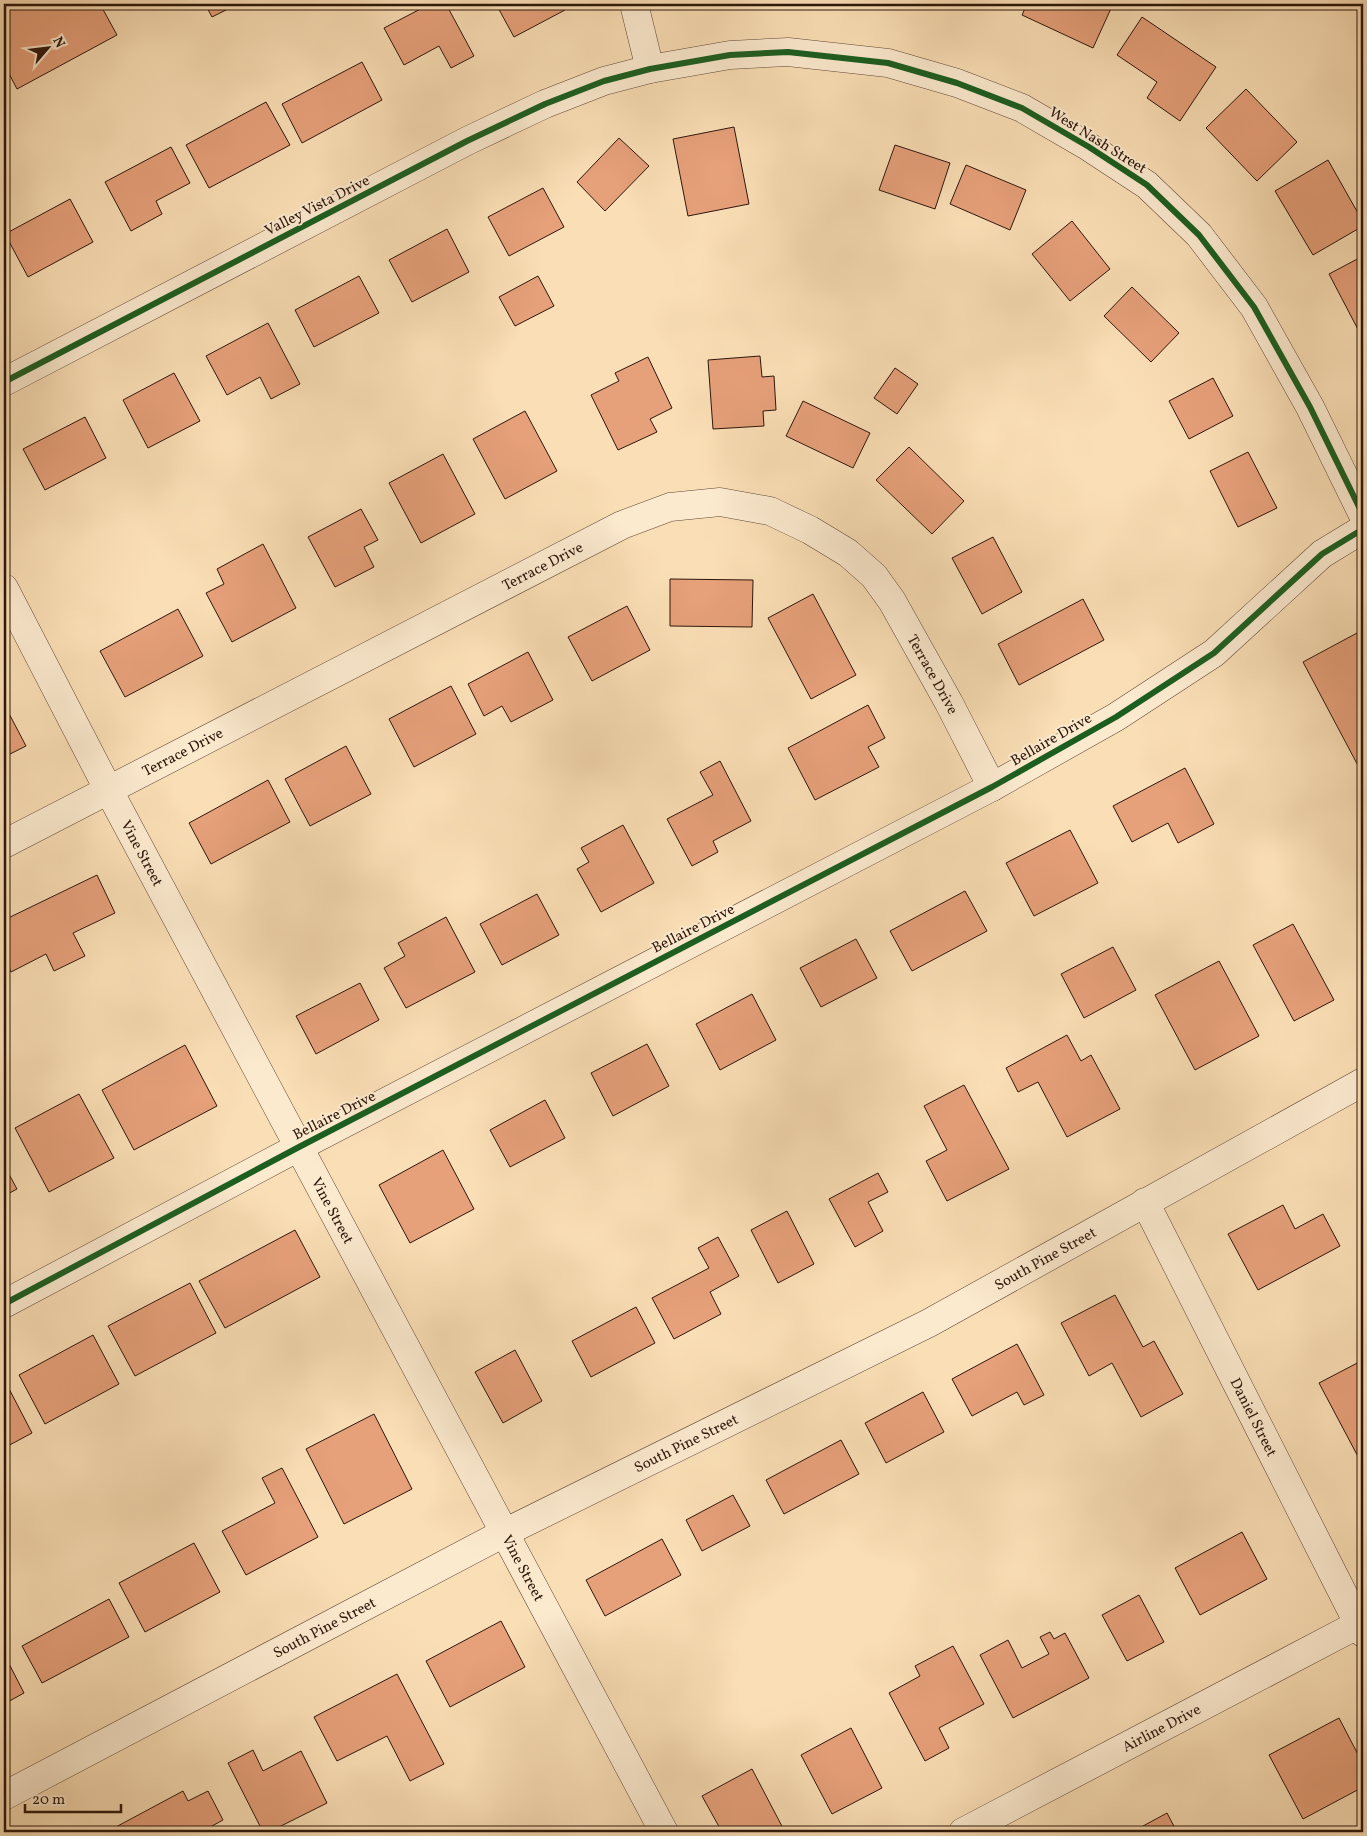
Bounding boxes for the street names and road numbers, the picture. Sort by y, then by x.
street label: West Nash Street [1044,103,1150,180]
street label: Valley Vista Drive [262,171,374,242]
street label: Terrace Drive [499,538,587,597]
street label: Terrace Drive [901,631,962,719]
street label: Bellaire Drive [1007,709,1096,772]
street label: Terrace Drive [139,724,227,783]
street label: Vine Street [115,817,167,891]
street label: Bellaire Drive [649,899,739,959]
street label: Bellaire Drive [290,1086,380,1146]
street label: Vine Street [305,1174,358,1248]
street label: South Pine Street [991,1223,1101,1297]
street label: Daniel Street [1224,1375,1281,1461]
street label: South Pine Street [631,1410,742,1479]
street label: Vine Street [496,1532,548,1606]
street label: South Pine Street [270,1593,380,1665]
street label: Airline Drive [1119,1700,1205,1758]

